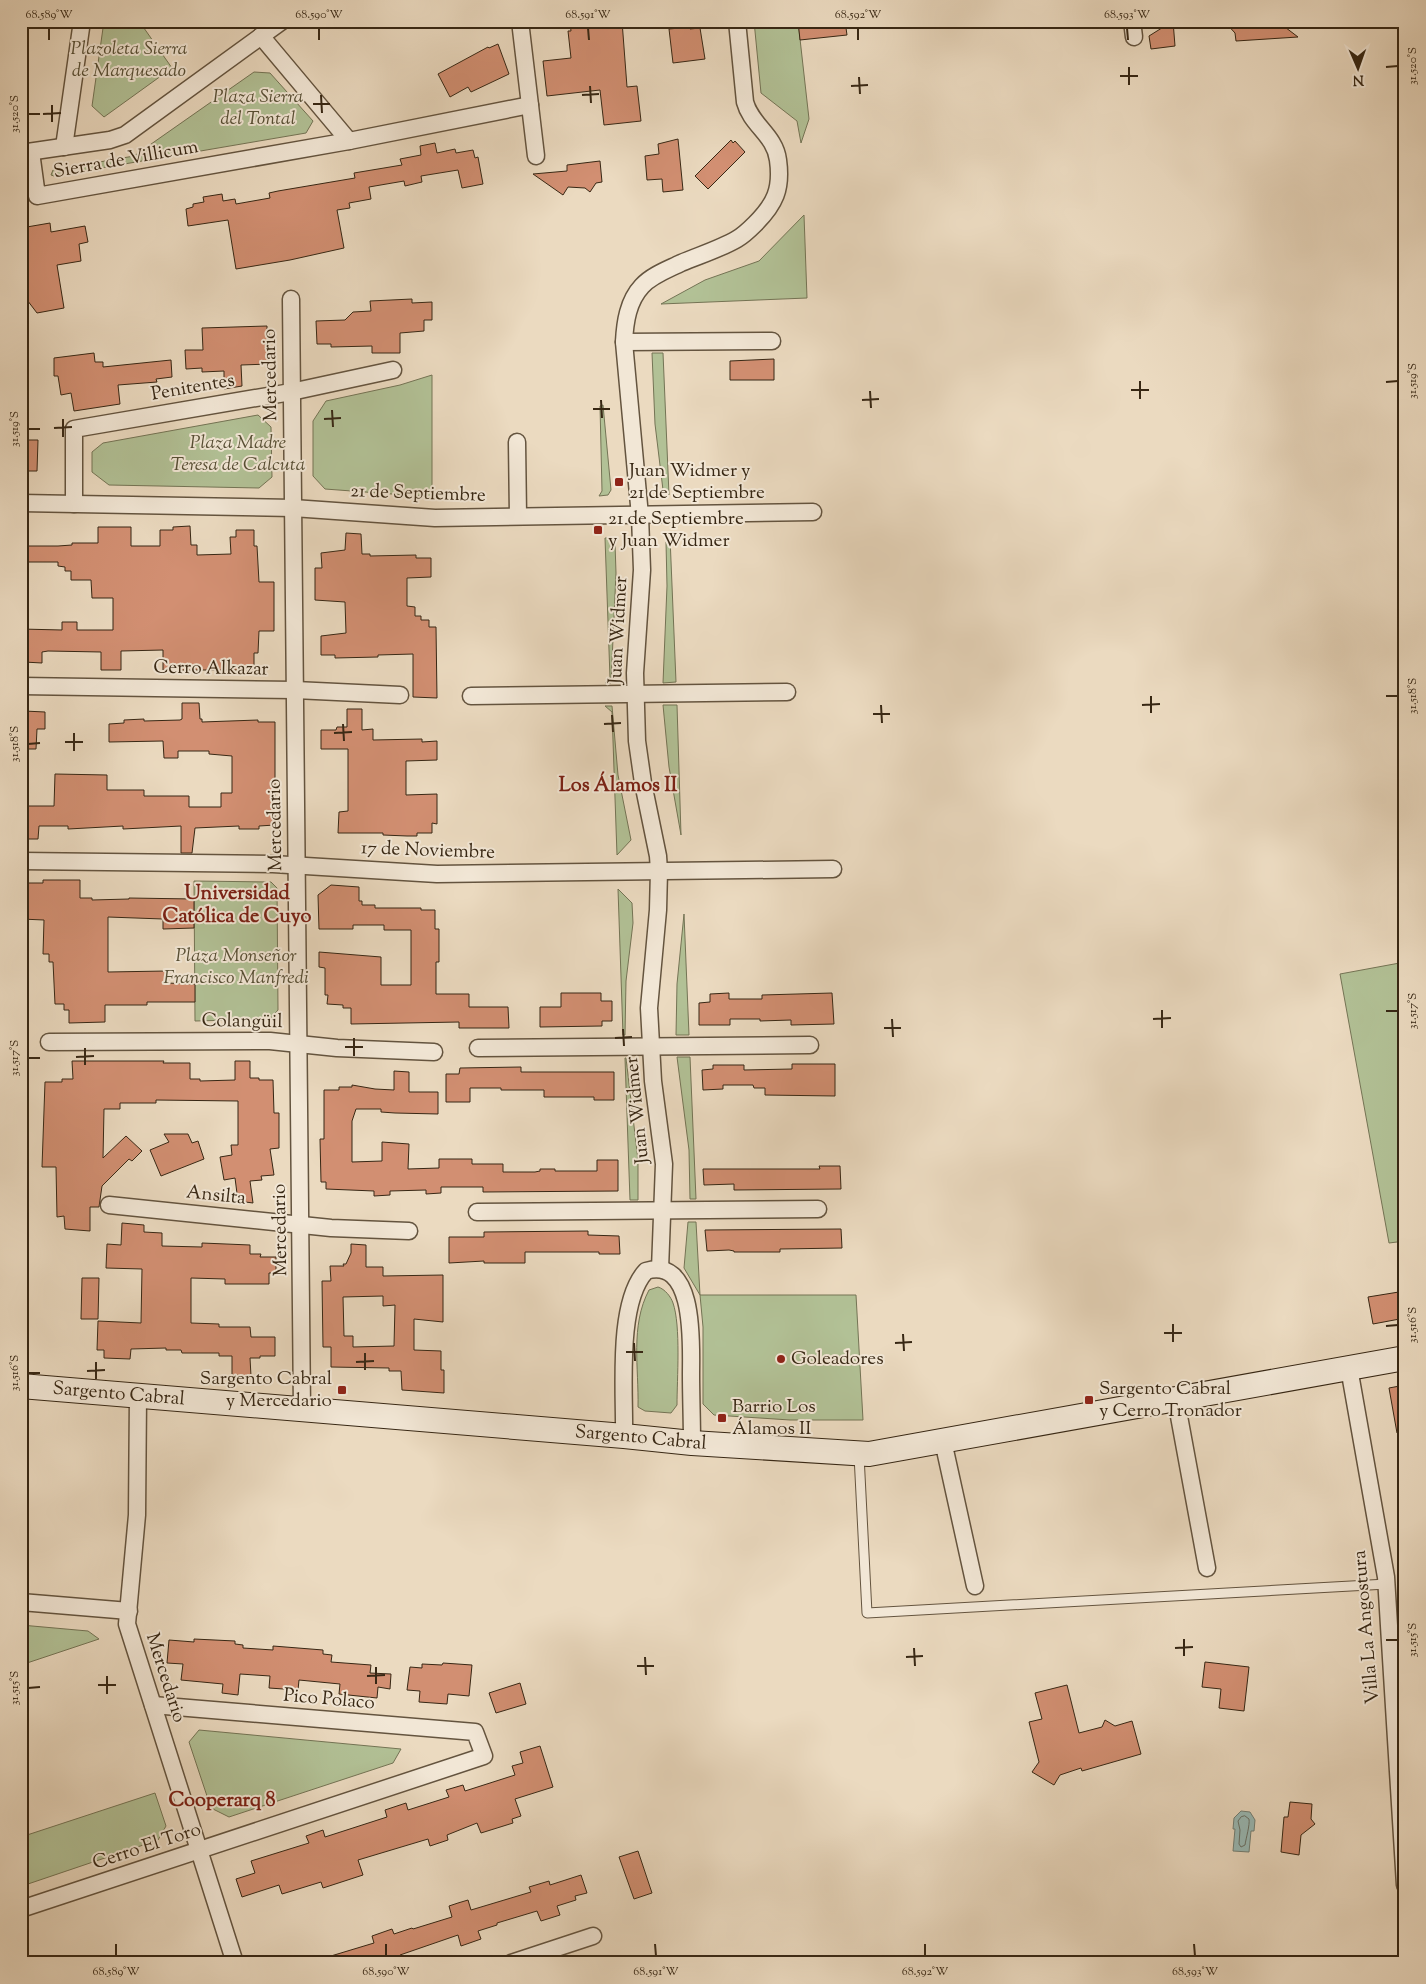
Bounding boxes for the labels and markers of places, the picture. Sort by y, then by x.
place label: Juan Widmer y 21 de Septiembre [628,458,765,507]
marker: Juan Widmer y 21 de Septiembre [613,476,625,488]
place label: 21 de Septiembre y Juan Widmer [608,506,744,555]
marker: 21 de Septiembre y Juan Widmer [592,524,604,536]
place label: Goleadores [791,1346,884,1373]
marker: Goleadores [775,1353,787,1365]
place label: Sargento Cabral y Mercedario [200,1366,332,1415]
place label: Sargento Cabral y Cerro Tronador [1099,1376,1242,1425]
marker: Sargento Cabral y Mercedario [336,1384,348,1396]
place label: Barrio Los Álamos II [732,1394,816,1443]
marker: Sargento Cabral y Cerro Tronador [1083,1394,1095,1406]
marker: Barrio Los Álamos II [716,1412,728,1424]

